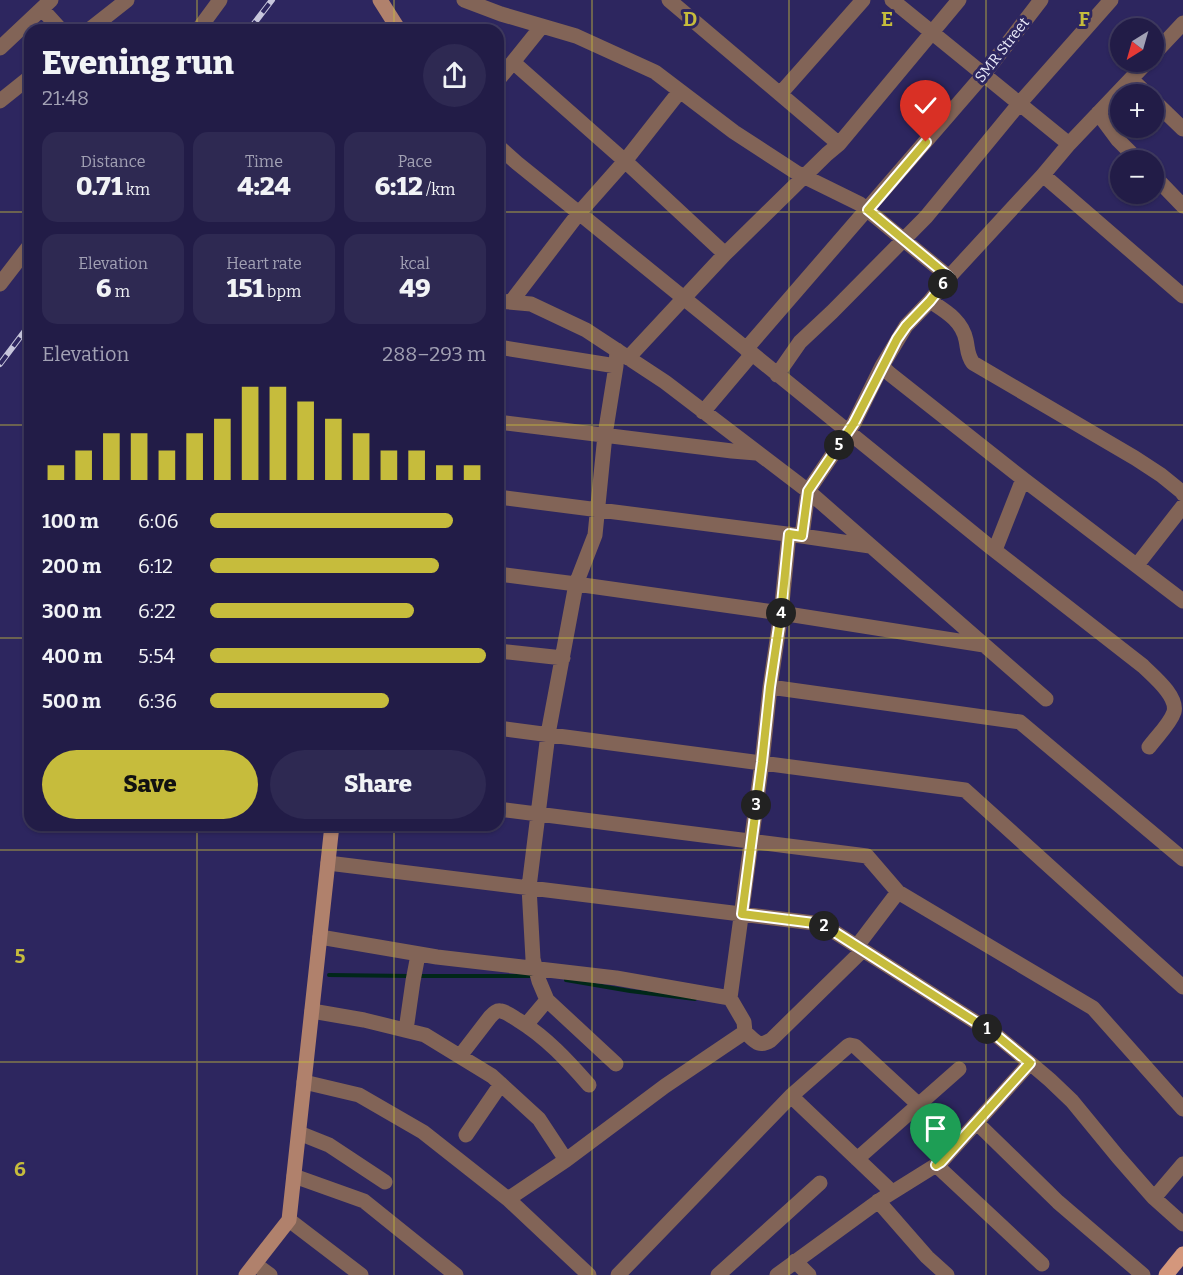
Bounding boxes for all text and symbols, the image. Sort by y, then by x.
text: D [683,7,697,31]
text: E [881,7,893,31]
text: F [1078,7,1090,31]
street label: SMR Street [971,14,1033,86]
north arrow [1110,18,1164,72]
map controls [1110,18,1164,204]
text: Evening run [42,43,234,83]
button: share [423,44,486,107]
pin [900,80,951,142]
button: + [1110,84,1164,138]
text: 21:48 [42,86,89,110]
icon: check [909,89,942,122]
button: − [1110,150,1164,204]
text: Distance [81,152,145,171]
text: Time [245,152,283,171]
text: Pace [398,152,432,171]
text: 0.71 [76,171,123,202]
text: 4:24 [237,171,291,202]
text: 6:12 [375,171,423,202]
text: km [123,180,150,199]
text: /km [423,180,455,199]
text: Elevation [78,254,148,273]
text: Heart rate [226,254,302,273]
text: kcal [400,254,430,273]
pin: 6 [928,269,958,299]
text: 6 [96,273,111,304]
text: 151 [227,273,264,304]
text: 49 [399,273,431,304]
text: 6 [938,274,948,293]
text: m [111,282,130,301]
text: bpm [264,282,301,301]
text: Elevation [42,342,129,366]
text: 288–293 m [382,342,486,366]
pin: 5 [824,430,854,460]
text: 5 [835,435,843,454]
text: 100 m [42,509,99,533]
text: 6:06 [138,509,179,533]
text: 200 m [42,554,101,578]
text: 6:12 [138,554,173,578]
pin: 4 [766,598,796,628]
text: 300 m [42,599,102,623]
text: 6:22 [138,599,176,623]
text: 4 [776,603,786,622]
text: 400 m [42,644,102,668]
text: 5:54 [138,644,175,668]
text: 500 m [42,689,101,713]
text: 6:36 [138,689,177,713]
button: Save [42,750,258,819]
button: Share [270,750,486,819]
pin: 3 [741,790,771,820]
text: 3 [751,795,761,814]
pin: 2 [809,911,839,941]
text: 2 [819,916,829,935]
text: 5 [15,944,26,968]
pin: 1 [972,1014,1002,1044]
text: 1 [984,1019,990,1038]
pin [910,1103,961,1165]
icon: arrive [919,1112,952,1145]
text: 6 [14,1157,26,1181]

